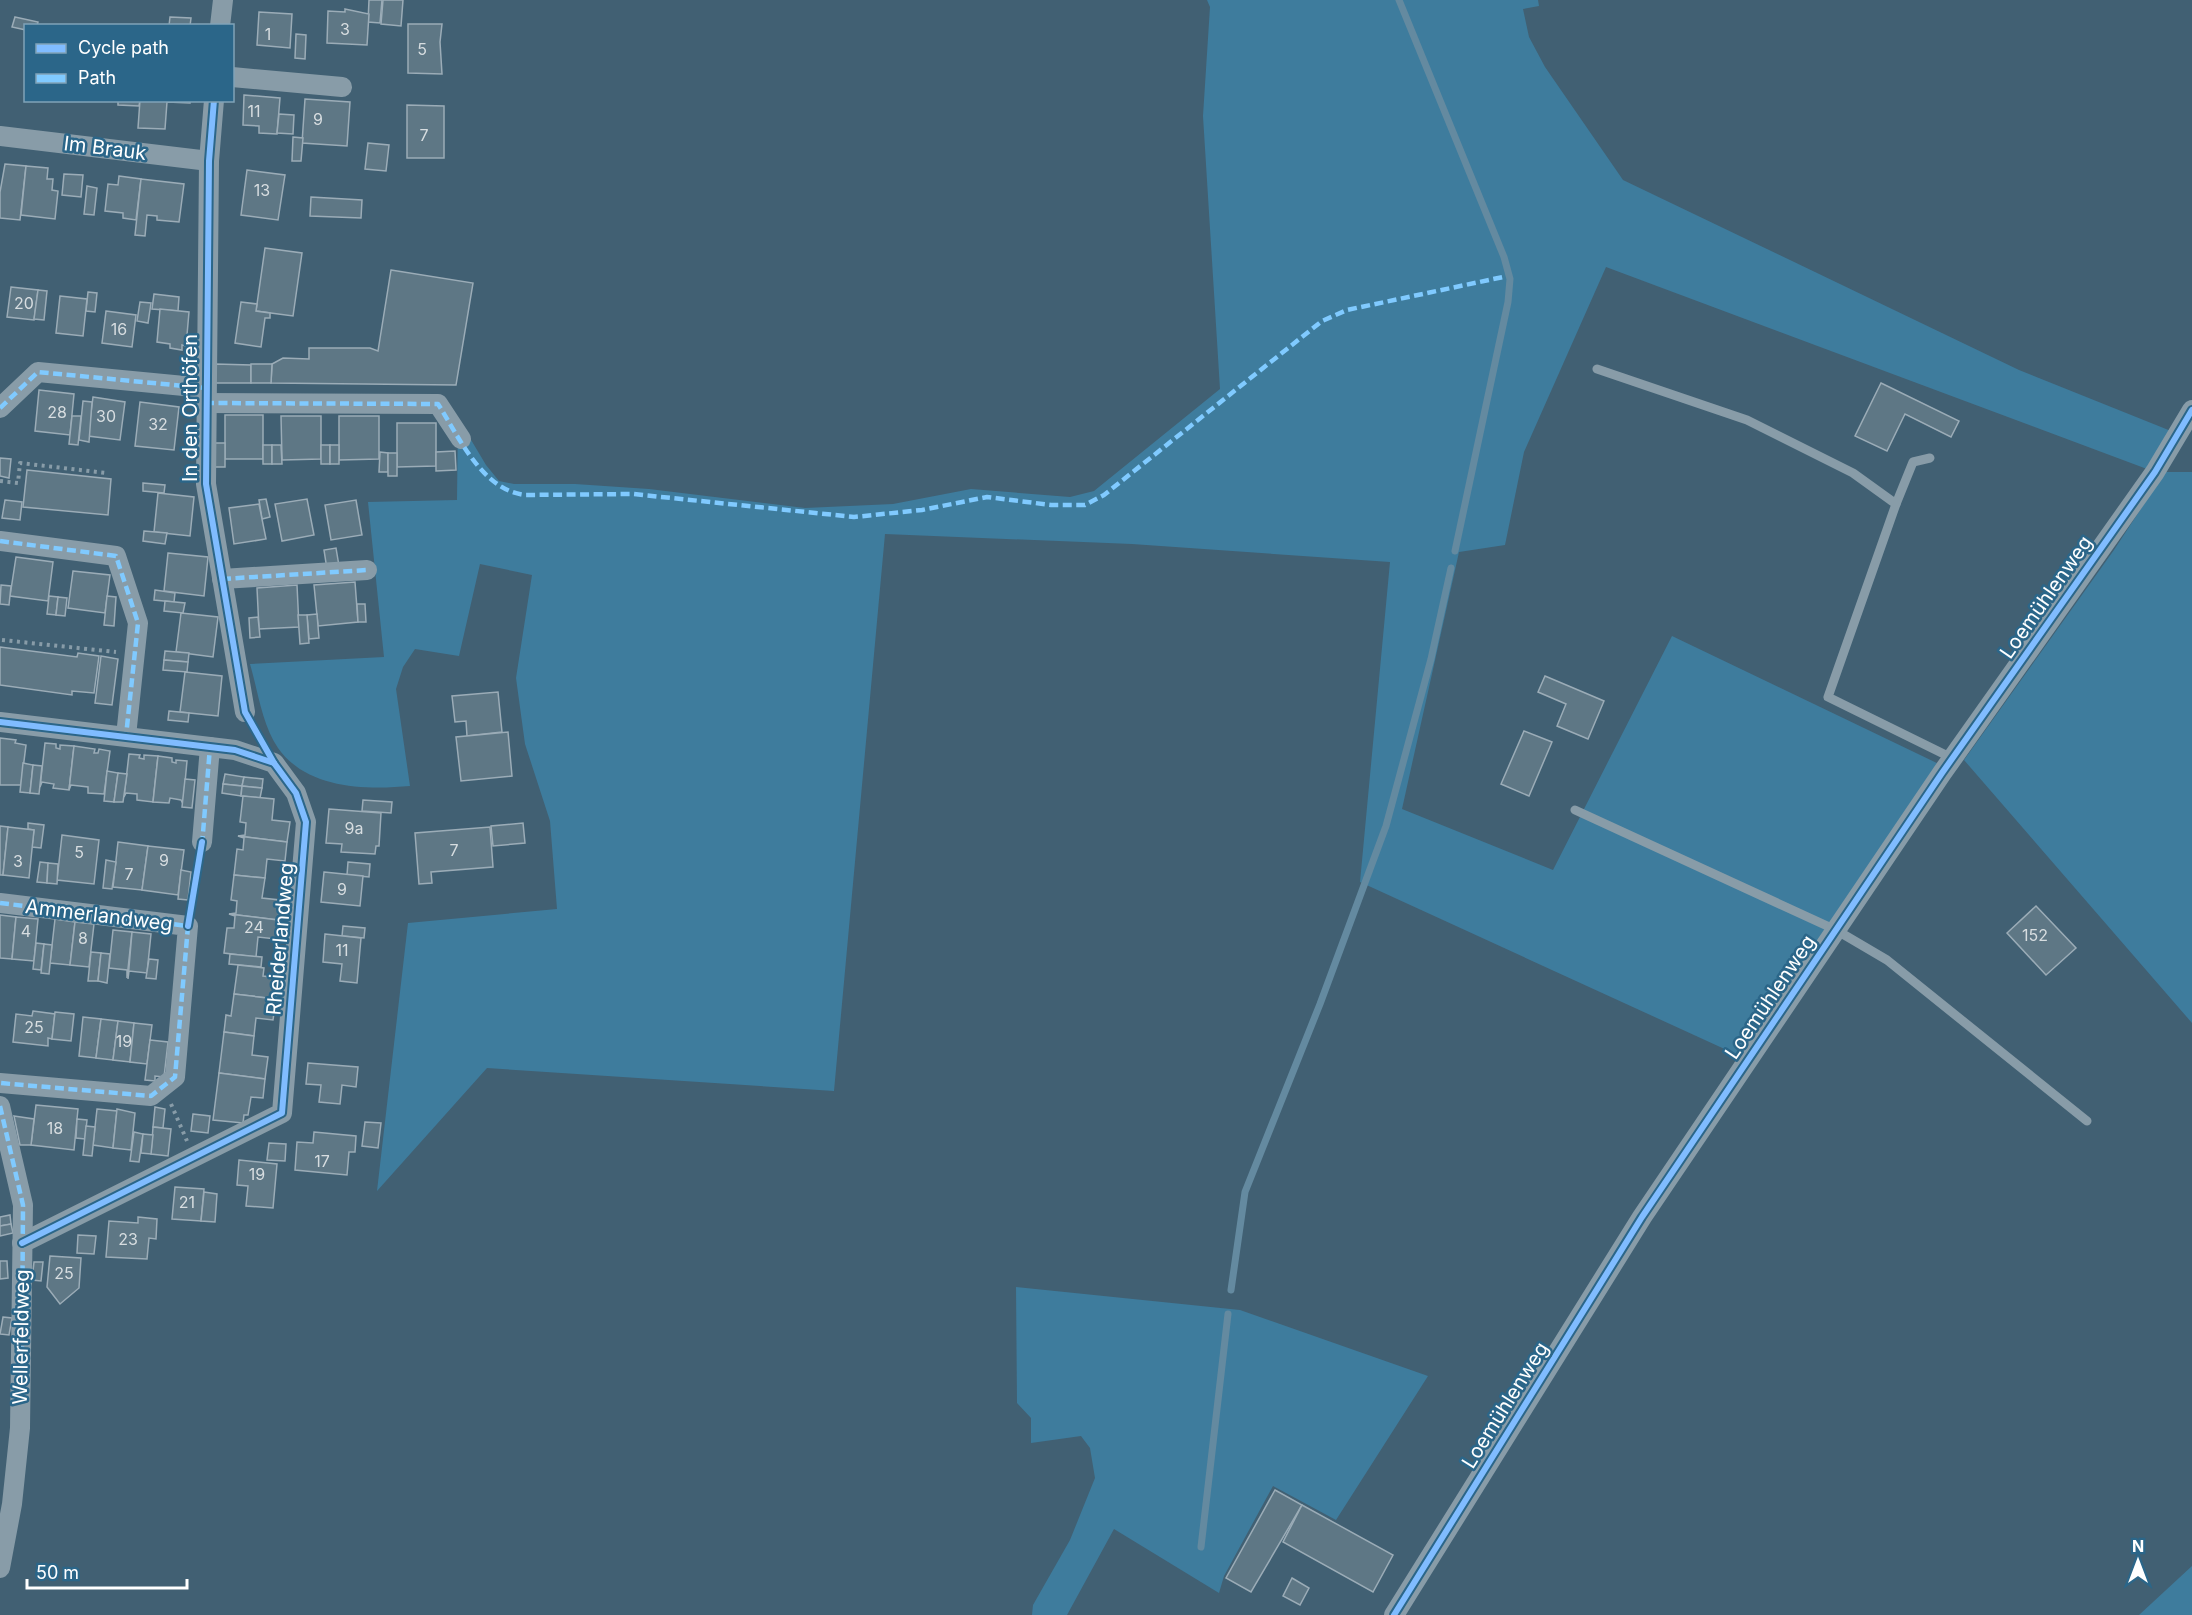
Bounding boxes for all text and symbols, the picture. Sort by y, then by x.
house number: 3 [340,19,350,39]
legend [24,24,234,102]
house number: 1 [265,24,271,44]
text: Cycle path [78,37,169,58]
house number: 5 [417,39,427,59]
text: Path [78,67,116,88]
house number: 11 [247,101,261,121]
house number: 9 [313,109,323,129]
house number: 7 [419,125,429,145]
street label: Im Brauk [62,131,148,165]
house number: 13 [254,180,270,200]
house number: 20 [14,293,34,313]
house number: 16 [111,319,127,339]
street label: In den Orthöfen [178,334,202,482]
house number: 28 [47,402,67,422]
house number: 30 [96,406,116,426]
house number: 32 [148,414,168,434]
street label: Loemühlenweg [1995,531,2097,663]
house number: 9a [345,818,363,838]
house number: 7 [449,840,459,860]
house number: 5 [74,842,84,862]
house number: 9 [159,850,169,870]
house number: 3 [13,851,23,871]
street label: Rheiderlandweg [261,862,299,1016]
house number: 7 [124,864,134,884]
house number: 9 [337,879,347,899]
street label: Ammerlandweg [24,894,174,936]
house number: 24 [244,917,264,937]
house number: 4 [21,921,31,941]
house number: 152 [2022,925,2048,945]
house number: 8 [78,928,88,948]
street label: Loemühlenweg [1720,930,1820,1064]
house number: 11 [335,940,349,960]
house number: 25 [24,1017,44,1037]
house number: 19 [116,1031,132,1051]
house number: 18 [47,1118,63,1138]
house number: 17 [314,1151,330,1171]
house number: 19 [249,1164,265,1184]
house number: 21 [179,1192,195,1212]
house number: 23 [118,1229,138,1249]
house number: 25 [54,1263,74,1283]
street label: Wellerfeldweg [8,1269,34,1405]
street label: Loemühlenweg [1457,1337,1553,1473]
north arrow [2108,1531,2168,1591]
text: N [2132,1536,2144,1556]
scale bar [27,1552,188,1590]
text: 50 m [36,1562,79,1583]

